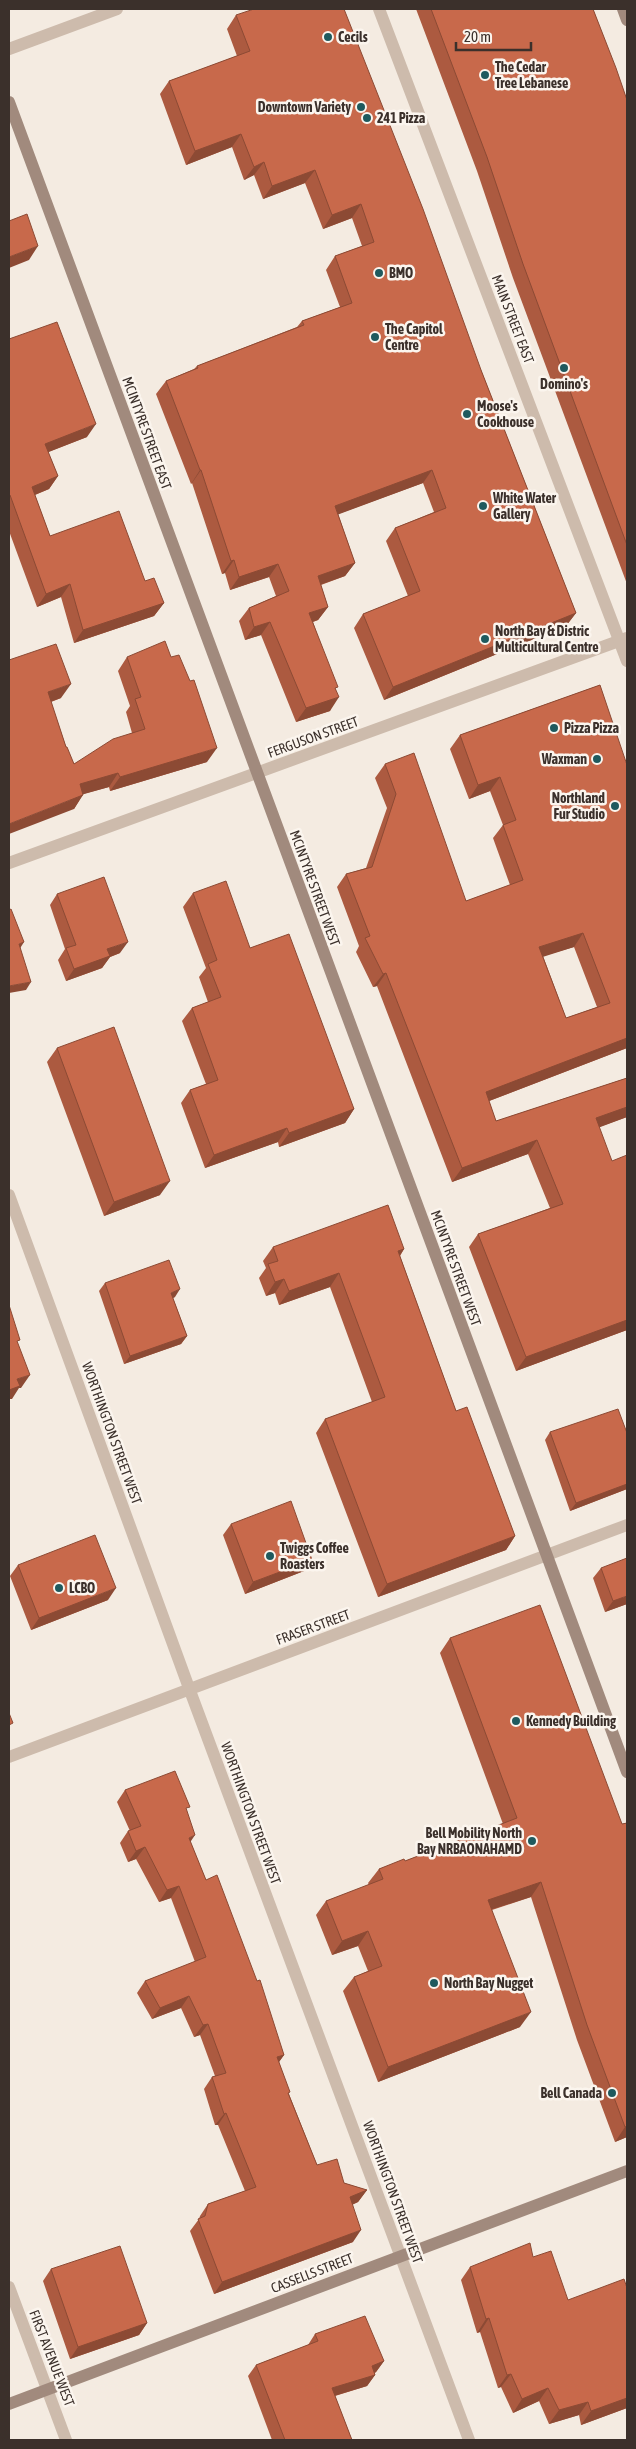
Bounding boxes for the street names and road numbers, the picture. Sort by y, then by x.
street label: MAIN STREET EAST [489,272,537,366]
street label: MCINTYRE STREET EAST [119,375,175,491]
street label: FERGUSON STREET [265,713,361,761]
street label: MCINTYRE STREET WEST [287,828,343,948]
street label: MCINTYRE STREET WEST [428,1208,484,1328]
street label: WORTHINGTON STREET WEST [79,1360,145,1506]
street label: FRASER STREET [274,1606,352,1648]
street label: WORTHINGTON STREET WEST [218,1740,284,1886]
street label: WORTHINGTON STREET WEST [360,2119,426,2265]
street label: CASSELLS STREET [269,2250,355,2296]
street label: FIRST AVENUE WEST [26,2307,78,2409]

